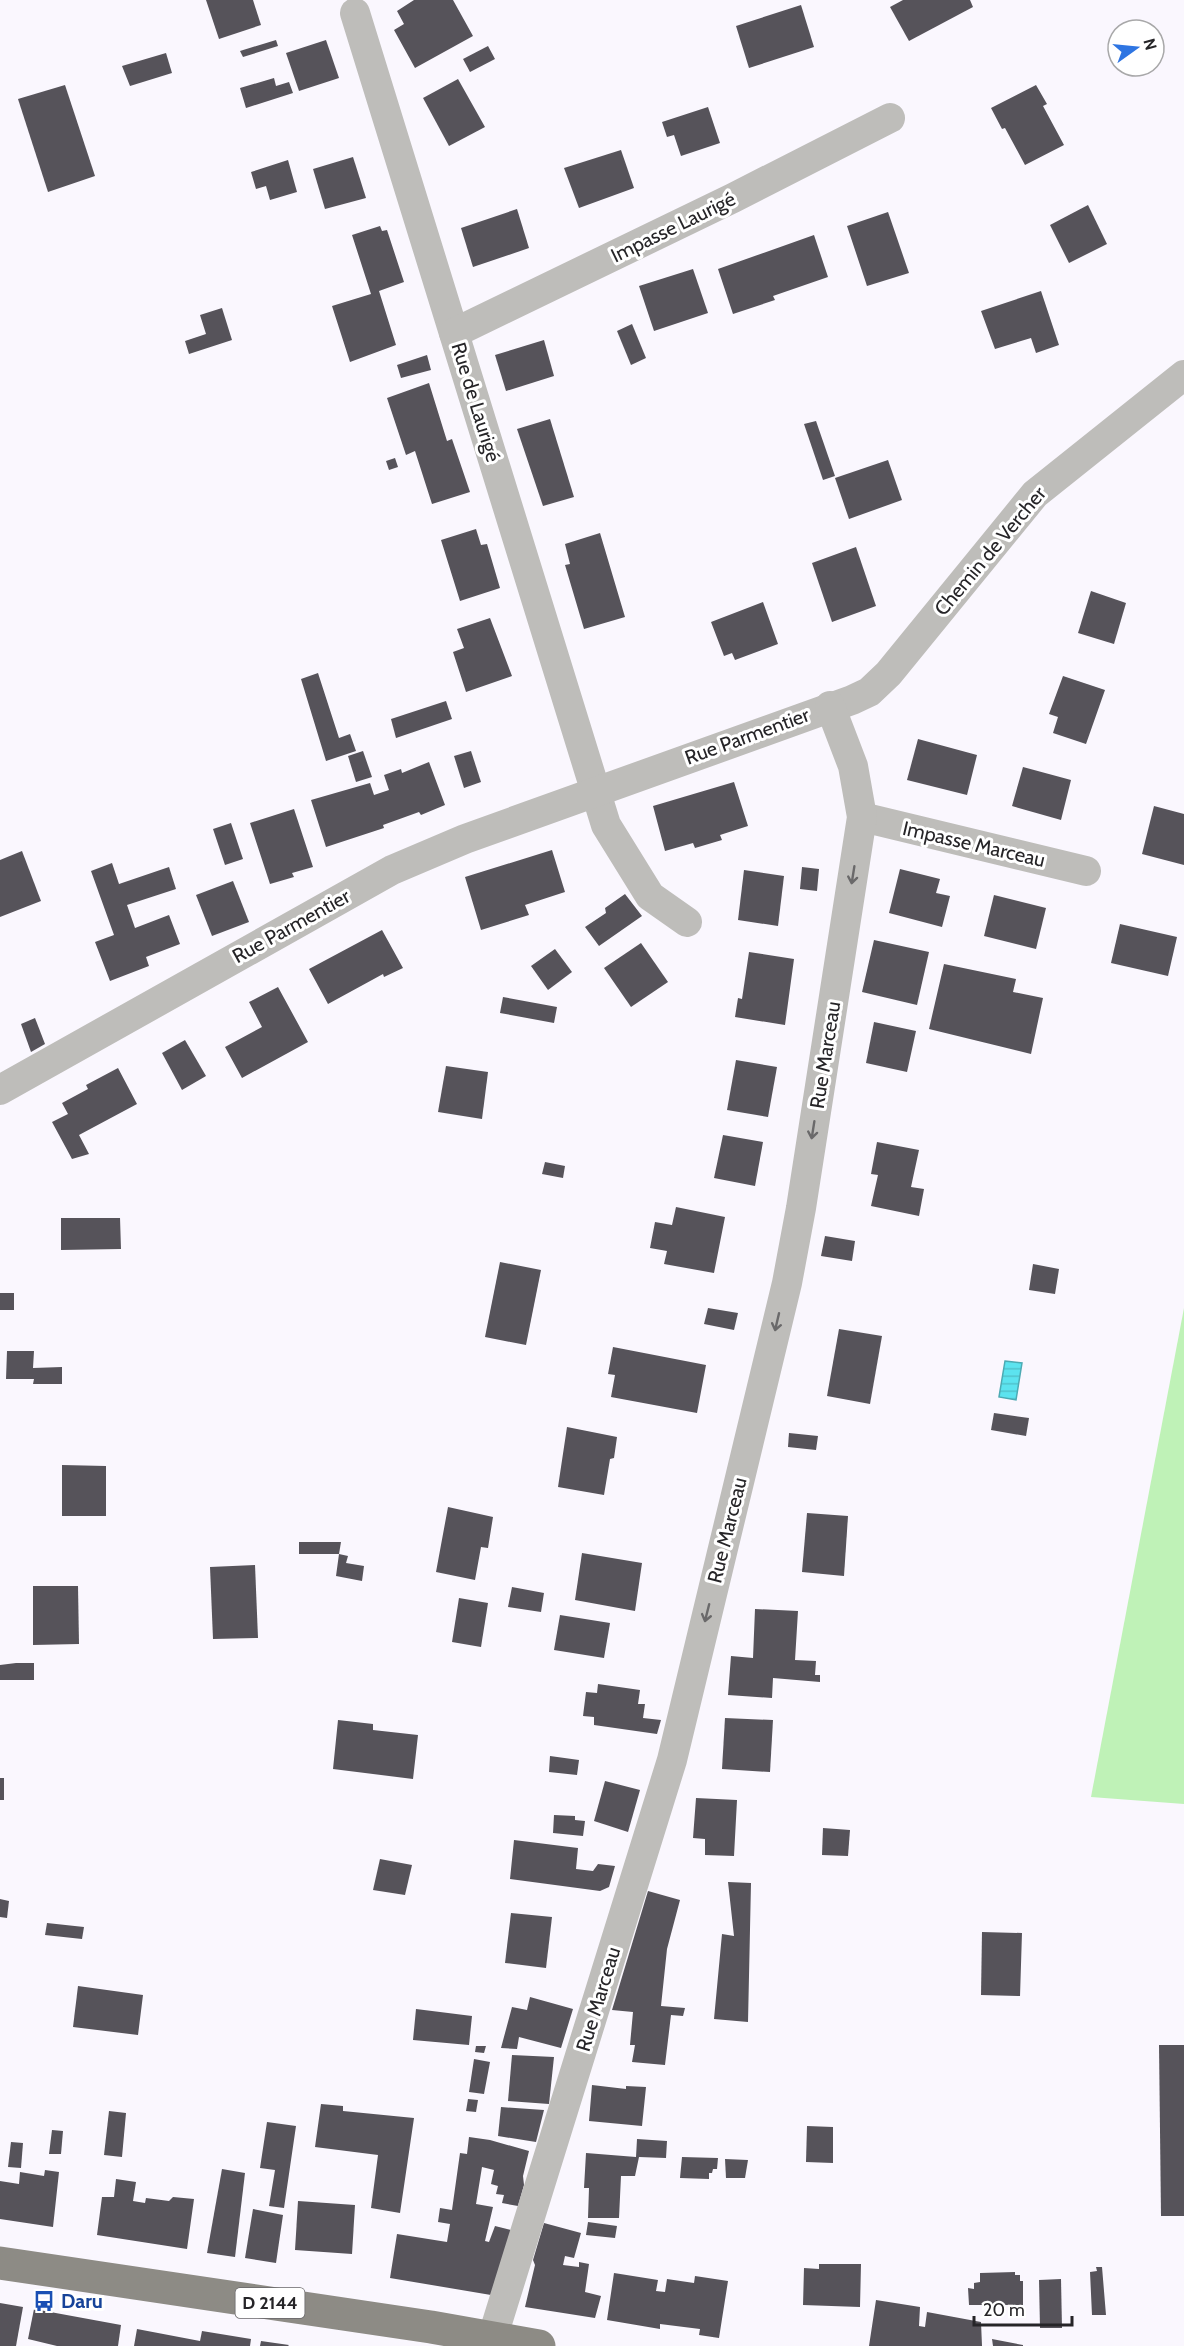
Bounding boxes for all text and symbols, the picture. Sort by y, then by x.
north arrow [1106,18,1166,78]
text: N [1139,36,1161,52]
street label: Impasse Laurigé [607,187,739,267]
street label: Rue de Laurigé [446,339,506,465]
street label: Chemin de Vercher [929,481,1051,620]
street label: Rue Parmentier [682,702,813,770]
street label: Impasse Marceau [900,816,1048,872]
one-way arrow [847,865,858,884]
street label: Rue Parmentier [228,884,354,968]
street label: Rue Marceau [805,1000,845,1110]
one-way arrow [808,1120,819,1139]
one-way arrow [771,1312,783,1331]
street label: Rue Marceau [702,1475,752,1585]
one-way arrow [701,1603,713,1622]
street label: Rue Marceau [571,1944,625,2054]
road number: D 2144 [236,2288,304,2318]
bus stop icon: Daru [32,2289,56,2313]
place label: Daru [61,2289,103,2313]
scale bar [974,2289,1072,2327]
text: 20 m [983,2299,1025,2321]

